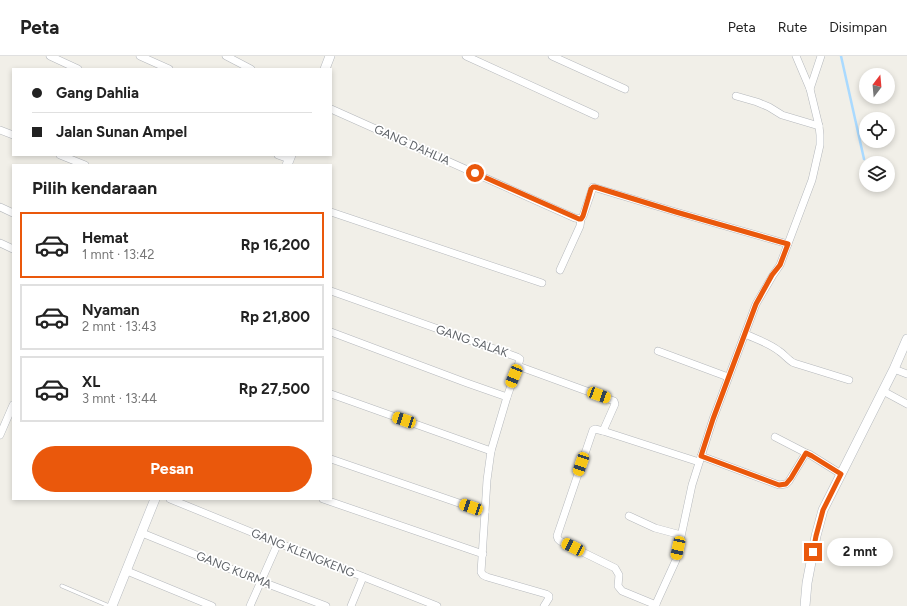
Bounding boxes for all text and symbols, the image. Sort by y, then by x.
text: Peta [20,16,59,39]
text: Peta [728,19,756,36]
text: Rute [778,19,807,36]
text: Disimpan [829,19,887,36]
north arrow [859,68,895,104]
map controls [859,68,895,192]
text: Gang Dahlia [56,84,139,102]
button: locate [859,112,895,148]
street label: GANG DAHLIA [372,122,452,168]
text: Jalan Sunan Ampel [56,123,187,141]
button: layers [859,156,895,192]
route start [466,164,484,182]
text: Pilih kendaraan [32,177,157,199]
icon: car [34,227,70,263]
text: Hemat [82,229,129,247]
text: Rp 16,200 [241,236,310,254]
text: 1 mnt · 13:42 [82,247,155,262]
icon: car [34,299,70,335]
text: Nyaman [82,301,140,319]
text: Rp 21,800 [240,308,310,326]
text: 2 mnt · 13:43 [82,319,156,334]
street label: GANG SALAK [434,322,511,360]
car [504,363,524,389]
icon: car [34,371,70,407]
text: XL [82,373,100,391]
text: Rp 27,500 [239,380,310,398]
car [586,385,612,405]
text: 3 mnt · 13:44 [82,391,157,406]
car [391,410,417,430]
button: Pesan [32,446,312,492]
car [571,451,591,477]
car [458,497,484,517]
street label: GANG KLENGKENG [249,526,357,580]
car [670,535,686,561]
car [560,536,586,558]
callout: 2 mnt [827,538,893,566]
route end [804,543,822,561]
text: 2 mnt [843,544,877,559]
street label: GANG KURMA [194,548,274,592]

